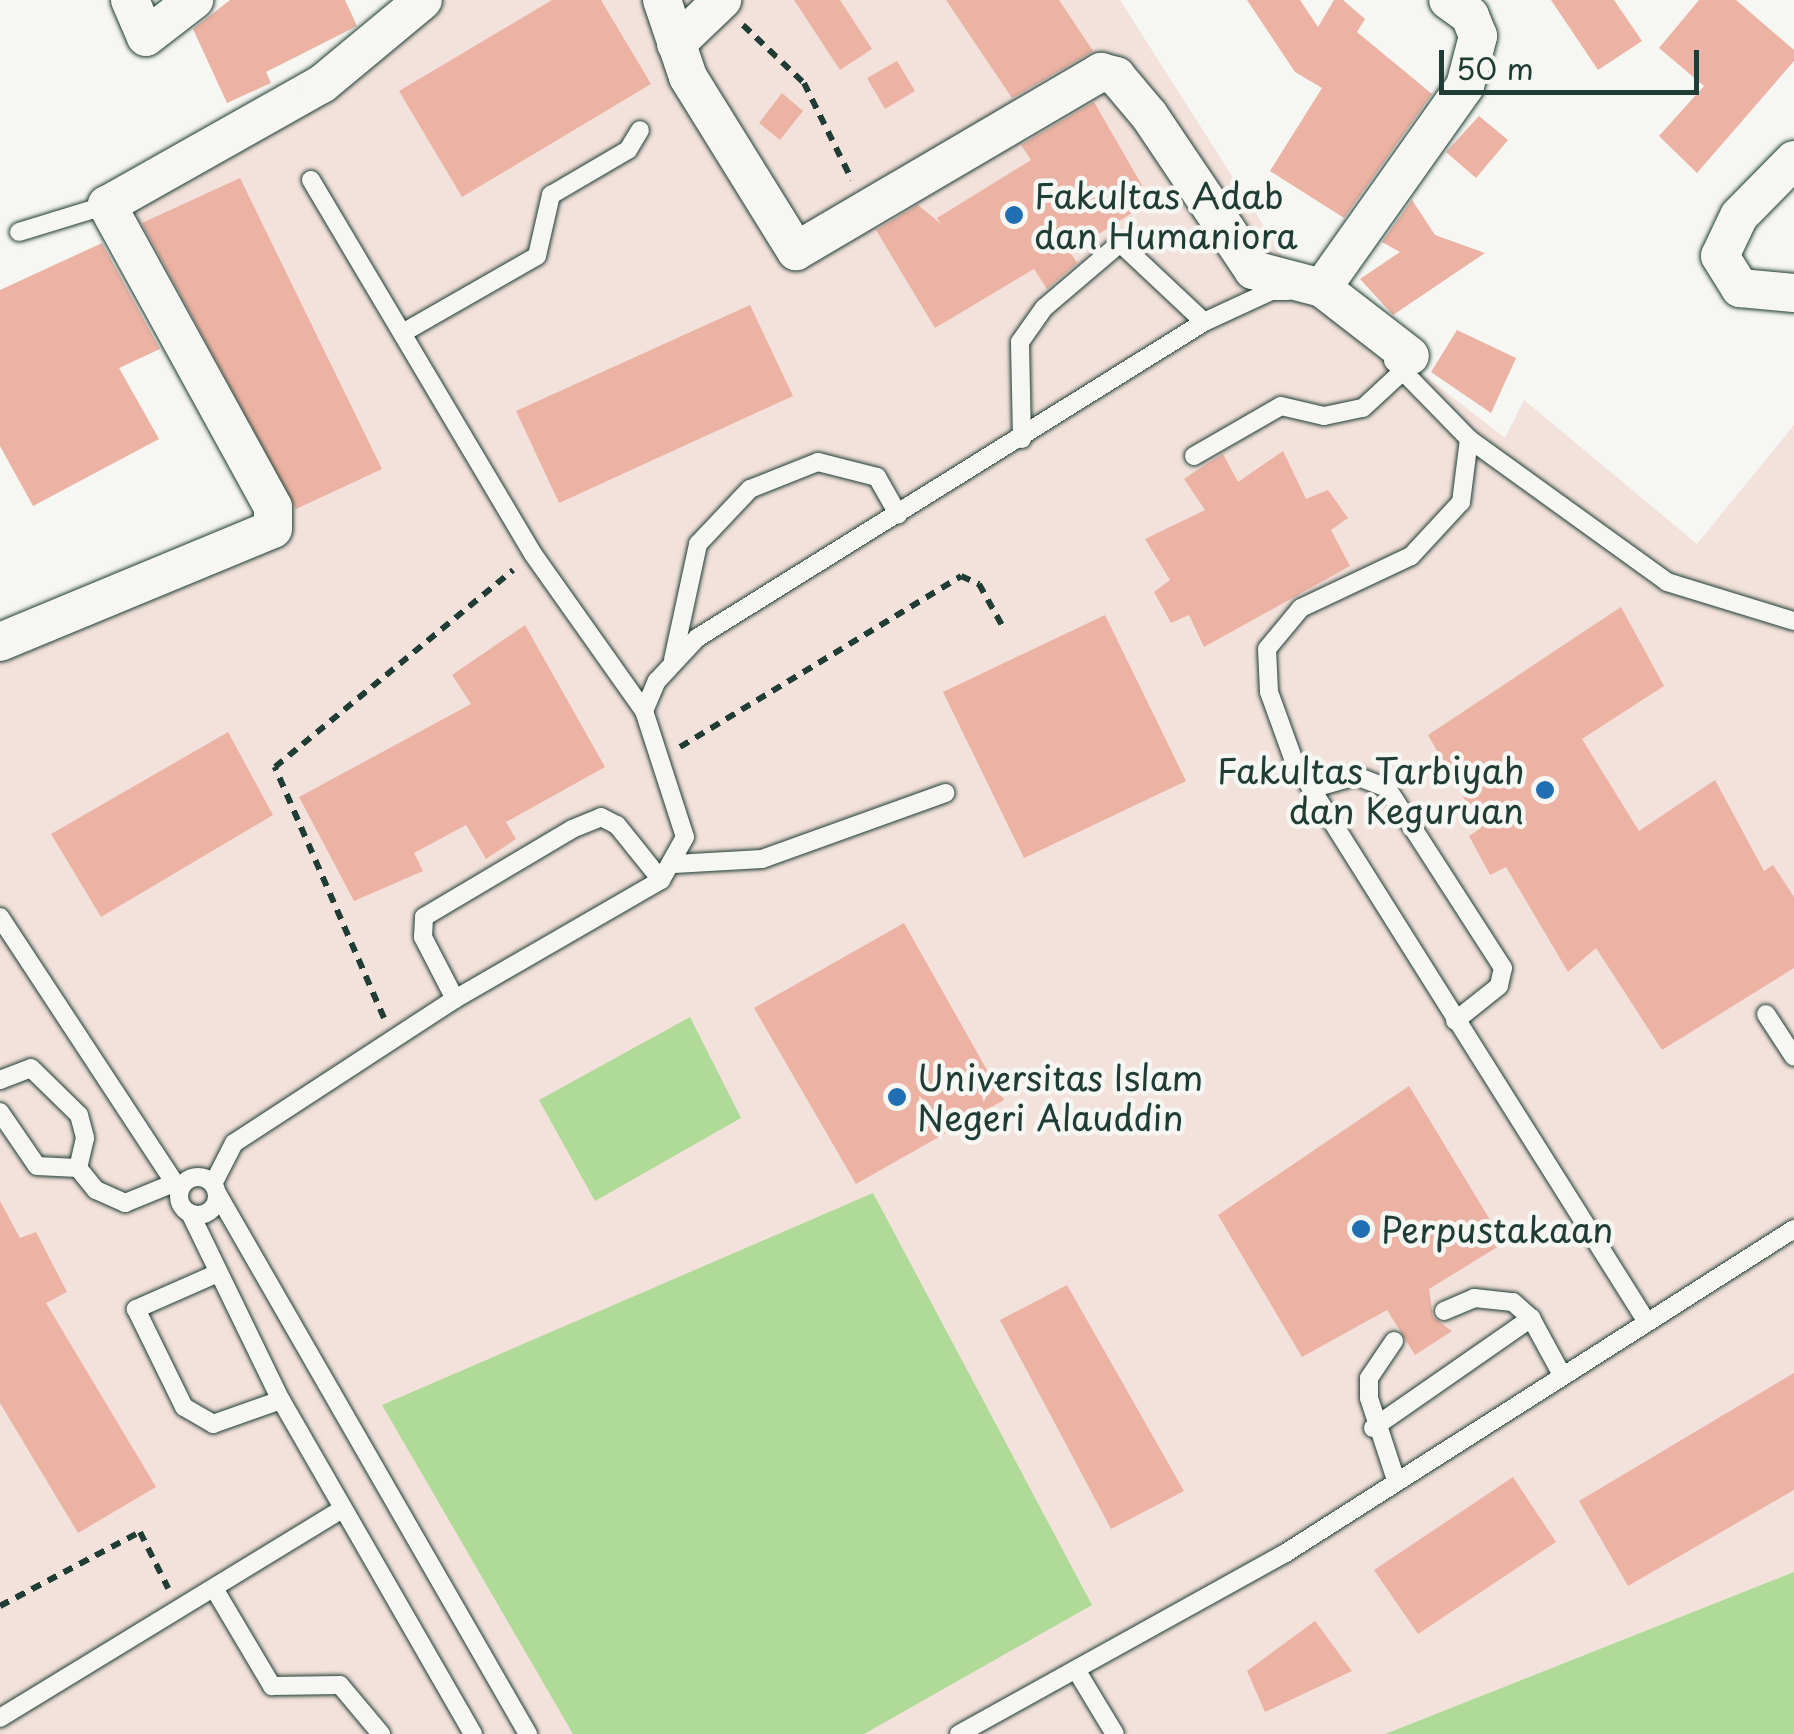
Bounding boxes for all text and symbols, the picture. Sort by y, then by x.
scale bar [1444,30,1704,92]
text: 50 m [1456,45,1534,90]
place label: Fakultas Adab dan Humaniora [1034,174,1297,256]
marker: Fakultas Adab dan Humaniora [1003,204,1025,226]
place label: Fakultas Tarbiyah dan Keguruan [1217,749,1525,831]
marker: Fakultas Tarbiyah dan Keguruan [1534,779,1556,801]
place label: Universitas Islam Negeri Alauddin [917,1056,1205,1138]
marker: Universitas Islam Negeri Alauddin [886,1086,908,1108]
place label: Perpustakaan [1381,1208,1613,1250]
marker: Perpustakaan [1350,1218,1372,1240]

